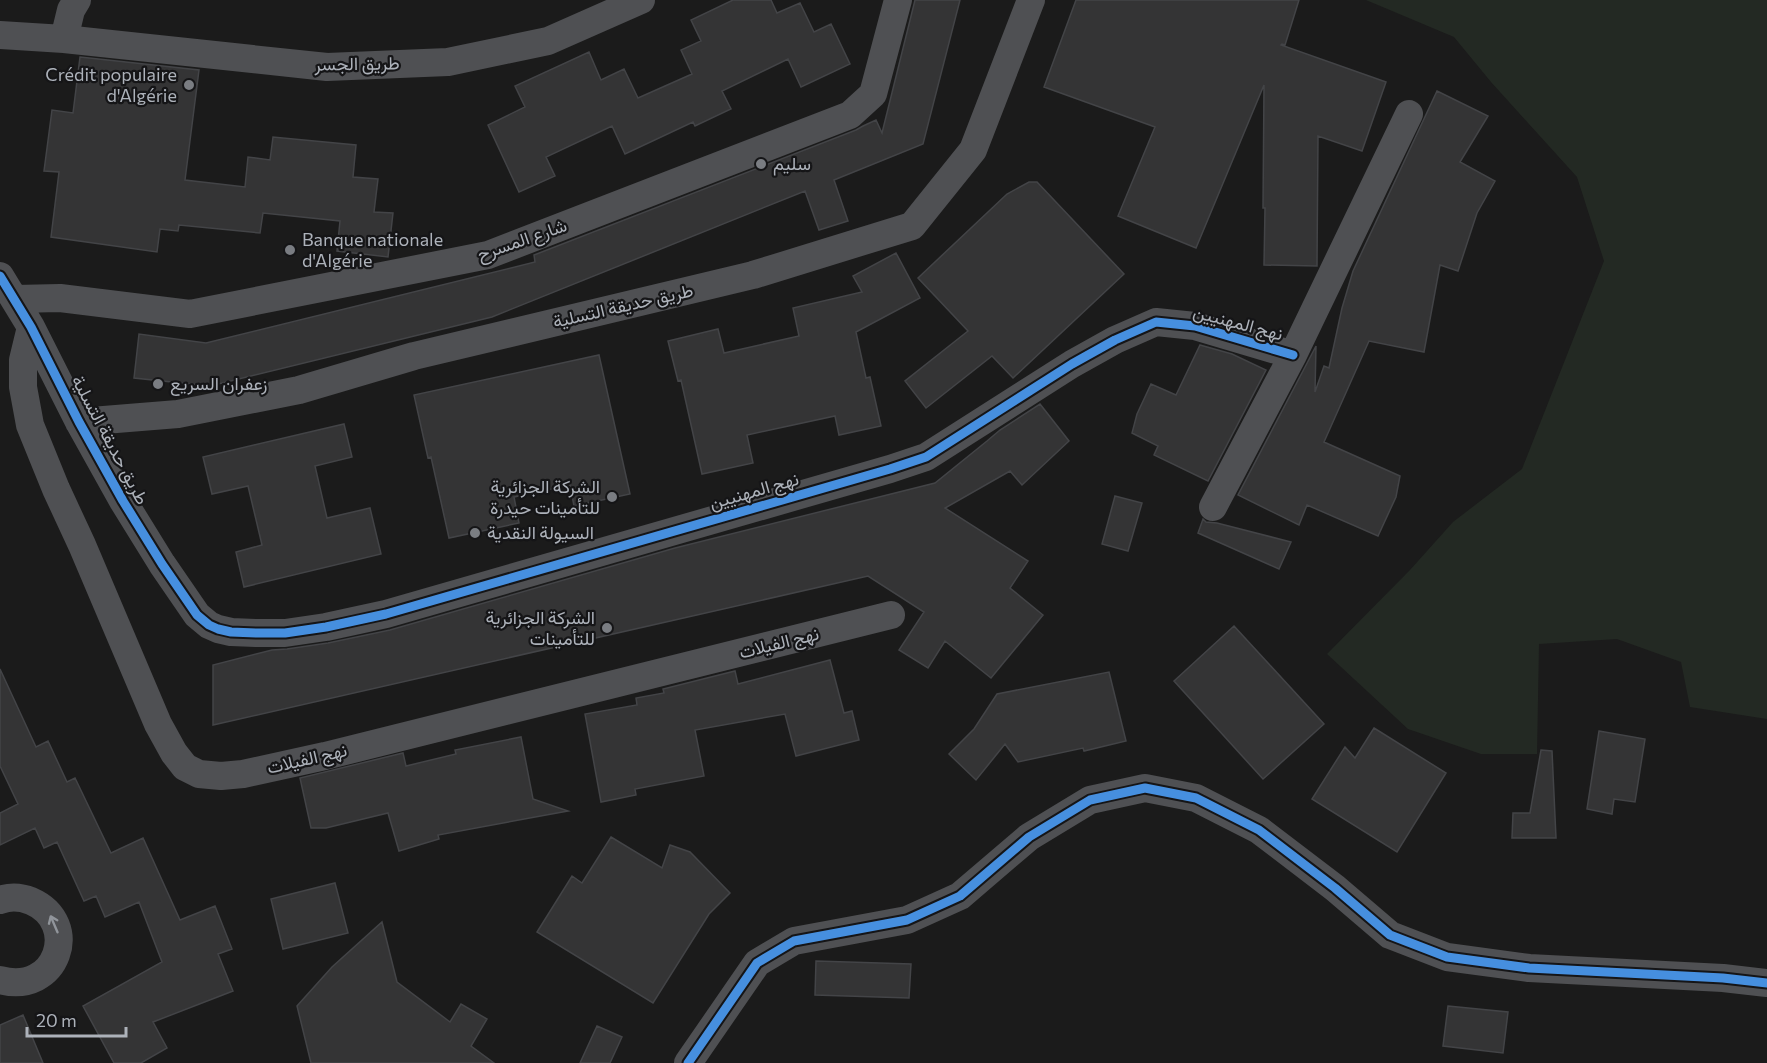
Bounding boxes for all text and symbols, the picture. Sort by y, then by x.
street label: طريق الجسر [313,51,400,76]
place label: Crédit populaire d'Algérie [45,63,177,106]
marker: Crédit populaire d'Algérie [182,78,196,92]
place label: سليم [773,152,811,176]
marker: سليم [754,157,768,171]
street label: شارع المسرح [474,213,570,267]
place label: Banque nationale d'Algérie [302,228,443,271]
marker: Banque nationale d'Algérie [283,243,297,257]
street label: طريق حديقة التسلية [551,278,695,333]
street label: نهج المهنيين [1190,300,1286,346]
street label: طريق حديقة التسلية [67,371,154,508]
place label: زعفران السريع [170,372,268,396]
marker: زعفران السريع [151,377,165,391]
street label: نهج المهنيين [707,467,801,515]
place label: الشركة الجزائرية للتأمينات حيدرة [490,475,600,519]
marker: الشركة الجزائرية للتأمينات حيدرة [605,490,619,504]
place label: السيولة النقدية [487,521,594,544]
marker: السيولة النقدية [468,526,482,540]
place label: الشركة الجزائرية للتأمينات [485,606,595,649]
marker: الشركة الجزائرية للتأمينات [600,621,614,635]
street label: نهج الفيلات [737,622,821,664]
street label: نهج الفيلات [265,738,349,780]
one-way arrow [48,916,59,934]
scale bar [27,1000,126,1038]
text: 20 m [36,1009,77,1031]

